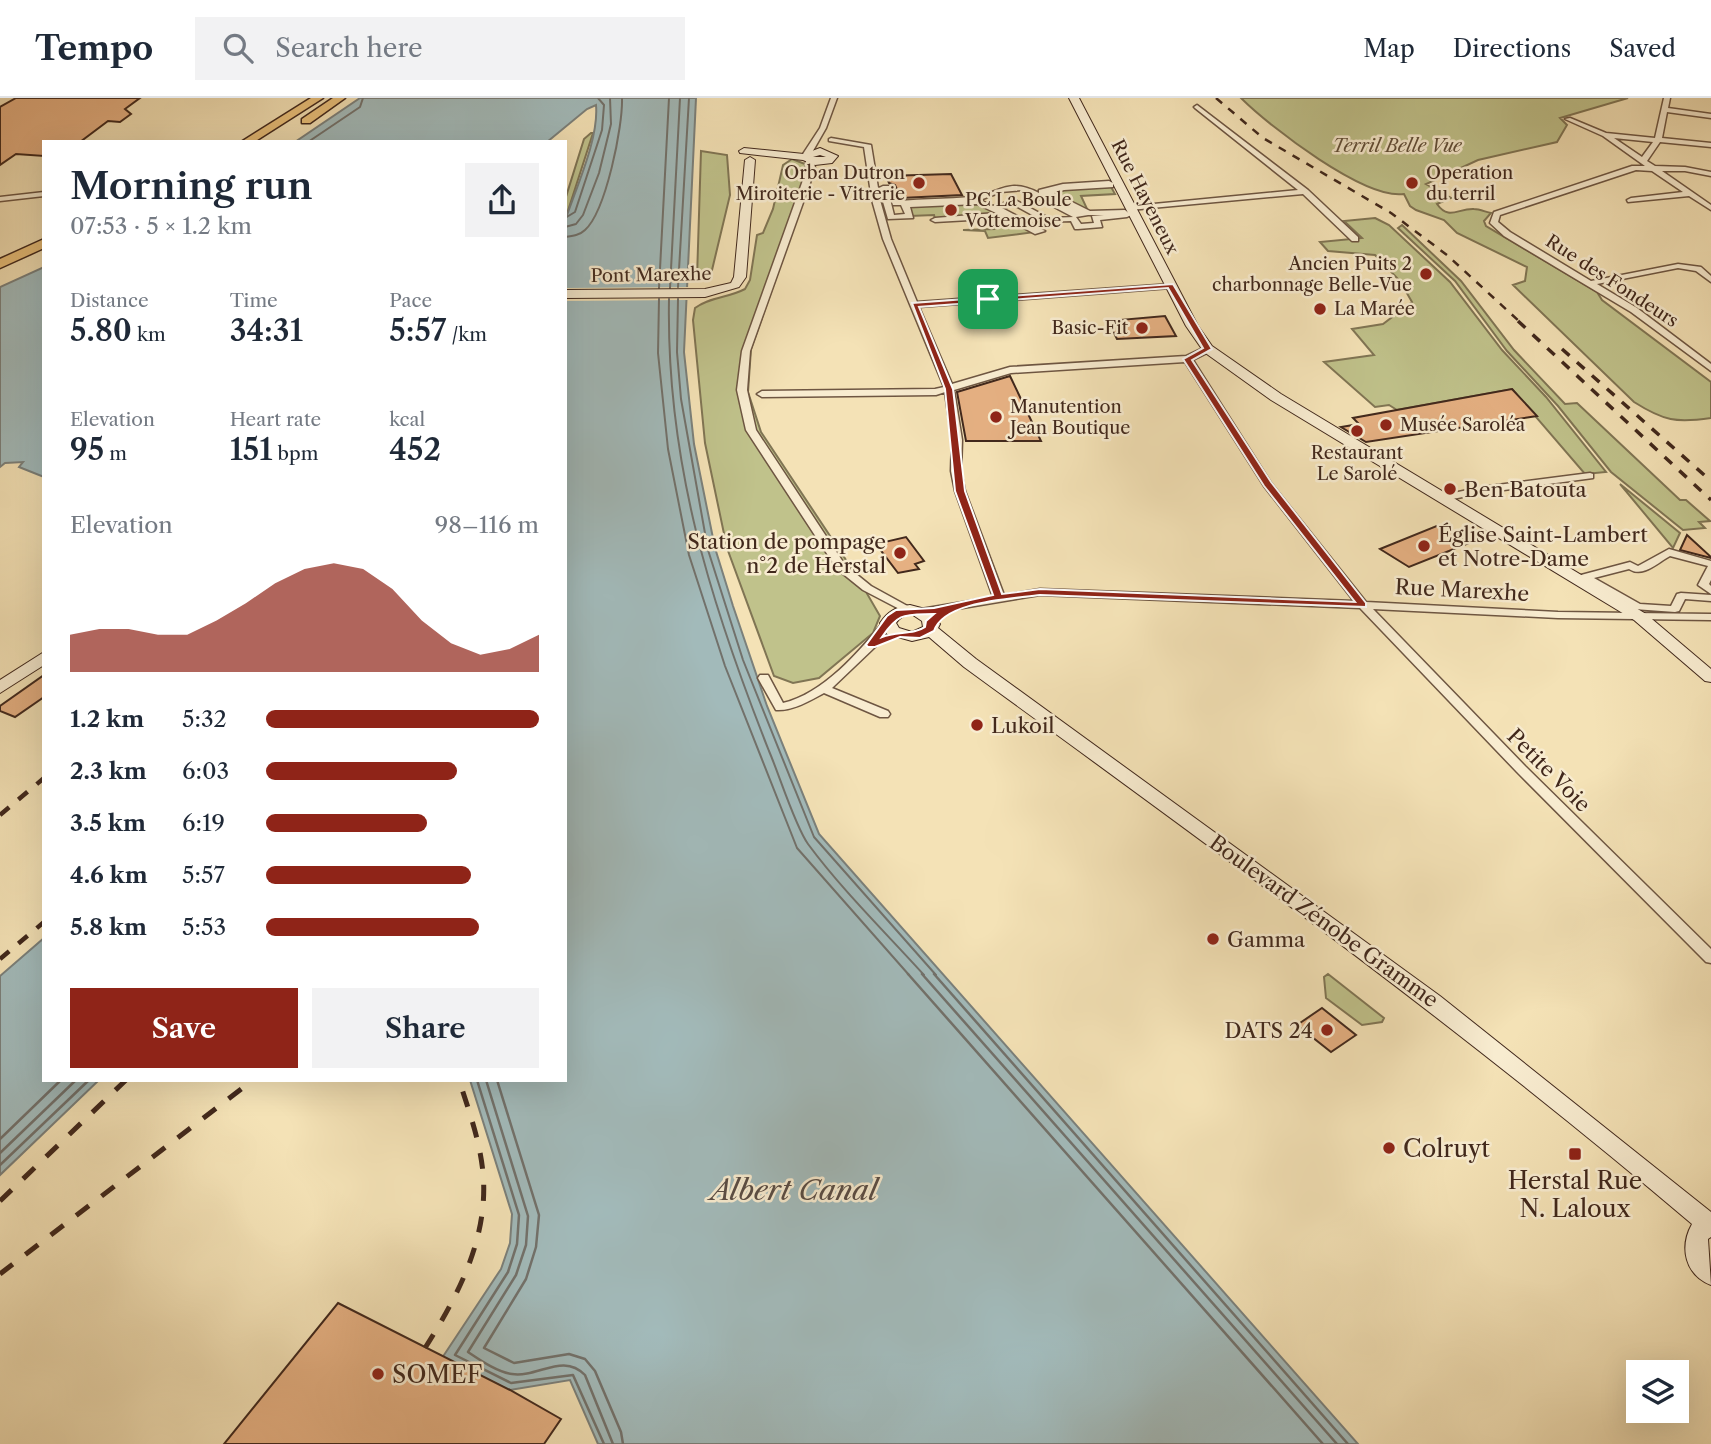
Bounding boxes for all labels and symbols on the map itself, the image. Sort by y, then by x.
park label: Terril Belle Vue [1332,135,1463,157]
street label: Rue Hayeneux [1107,136,1184,259]
place label: Orban Dutron Miroiterie - Vitrerie [735,162,905,205]
place label: Operation du terril [1426,162,1513,205]
marker: Orban Dutron Miroiterie - Vitrerie [911,175,927,191]
marker: Operation du terril [1404,175,1420,191]
place label: PC La Boule Vottemoise [964,189,1072,232]
marker: PC La Boule Vottemoise [943,202,959,218]
street label: Rue des Fondeurs [1542,230,1682,332]
place label: Ancien Puits 2 charbonnage Belle-Vue [1212,253,1412,296]
street label: Pont Marexhe [590,263,712,287]
marker: Ancien Puits 2 charbonnage Belle-Vue [1418,266,1434,282]
pin [958,269,1018,329]
place label: La Marée [1334,298,1415,320]
marker: La Marée [1312,301,1328,317]
place label: Basic-Fit [1052,317,1129,339]
marker: Basic-Fit [1134,320,1150,336]
place label: Manutention Jean Boutique [1007,396,1130,439]
marker: Manutention Jean Boutique [988,409,1004,425]
place label: Musée Saroléa [1400,414,1526,436]
marker: Musée Saroléa [1378,417,1394,433]
marker: Restaurant Le Sarolé [1349,423,1365,439]
place label: Restaurant Le Sarolé [1311,442,1404,485]
place label: Ben Batouta [1464,477,1588,502]
marker: Ben Batouta [1442,481,1458,497]
place label: Église Saint-Lambert et Notre-Dame [1438,522,1648,571]
place label: Station de pompage n°2 de Herstal [687,529,886,578]
marker: Église Saint-Lambert et Notre-Dame [1416,538,1432,554]
marker: Station de pompage n°2 de Herstal [892,545,908,561]
street label: Rue Marexhe [1394,574,1530,606]
place label: Lukoil [991,713,1055,738]
marker: Lukoil [969,717,985,733]
street label: Petite Voie [1502,723,1596,817]
street label: Boulevard Zénobe Gramme [1205,830,1443,1012]
place label: Gamma [1227,927,1306,952]
marker: Gamma [1205,931,1221,947]
place label: DATS 24 [1225,1018,1313,1043]
marker: DATS 24 [1319,1022,1335,1038]
place label: Colruyt [1403,1134,1490,1163]
marker: Colruyt [1381,1140,1397,1156]
marker: Herstal Rue N. Laloux [1567,1146,1583,1162]
place label: Herstal Rue N. Laloux [1508,1166,1642,1223]
water label: Albert Canal [706,1173,881,1207]
place label: SOMEF [392,1360,482,1389]
marker: SOMEF [370,1366,386,1382]

